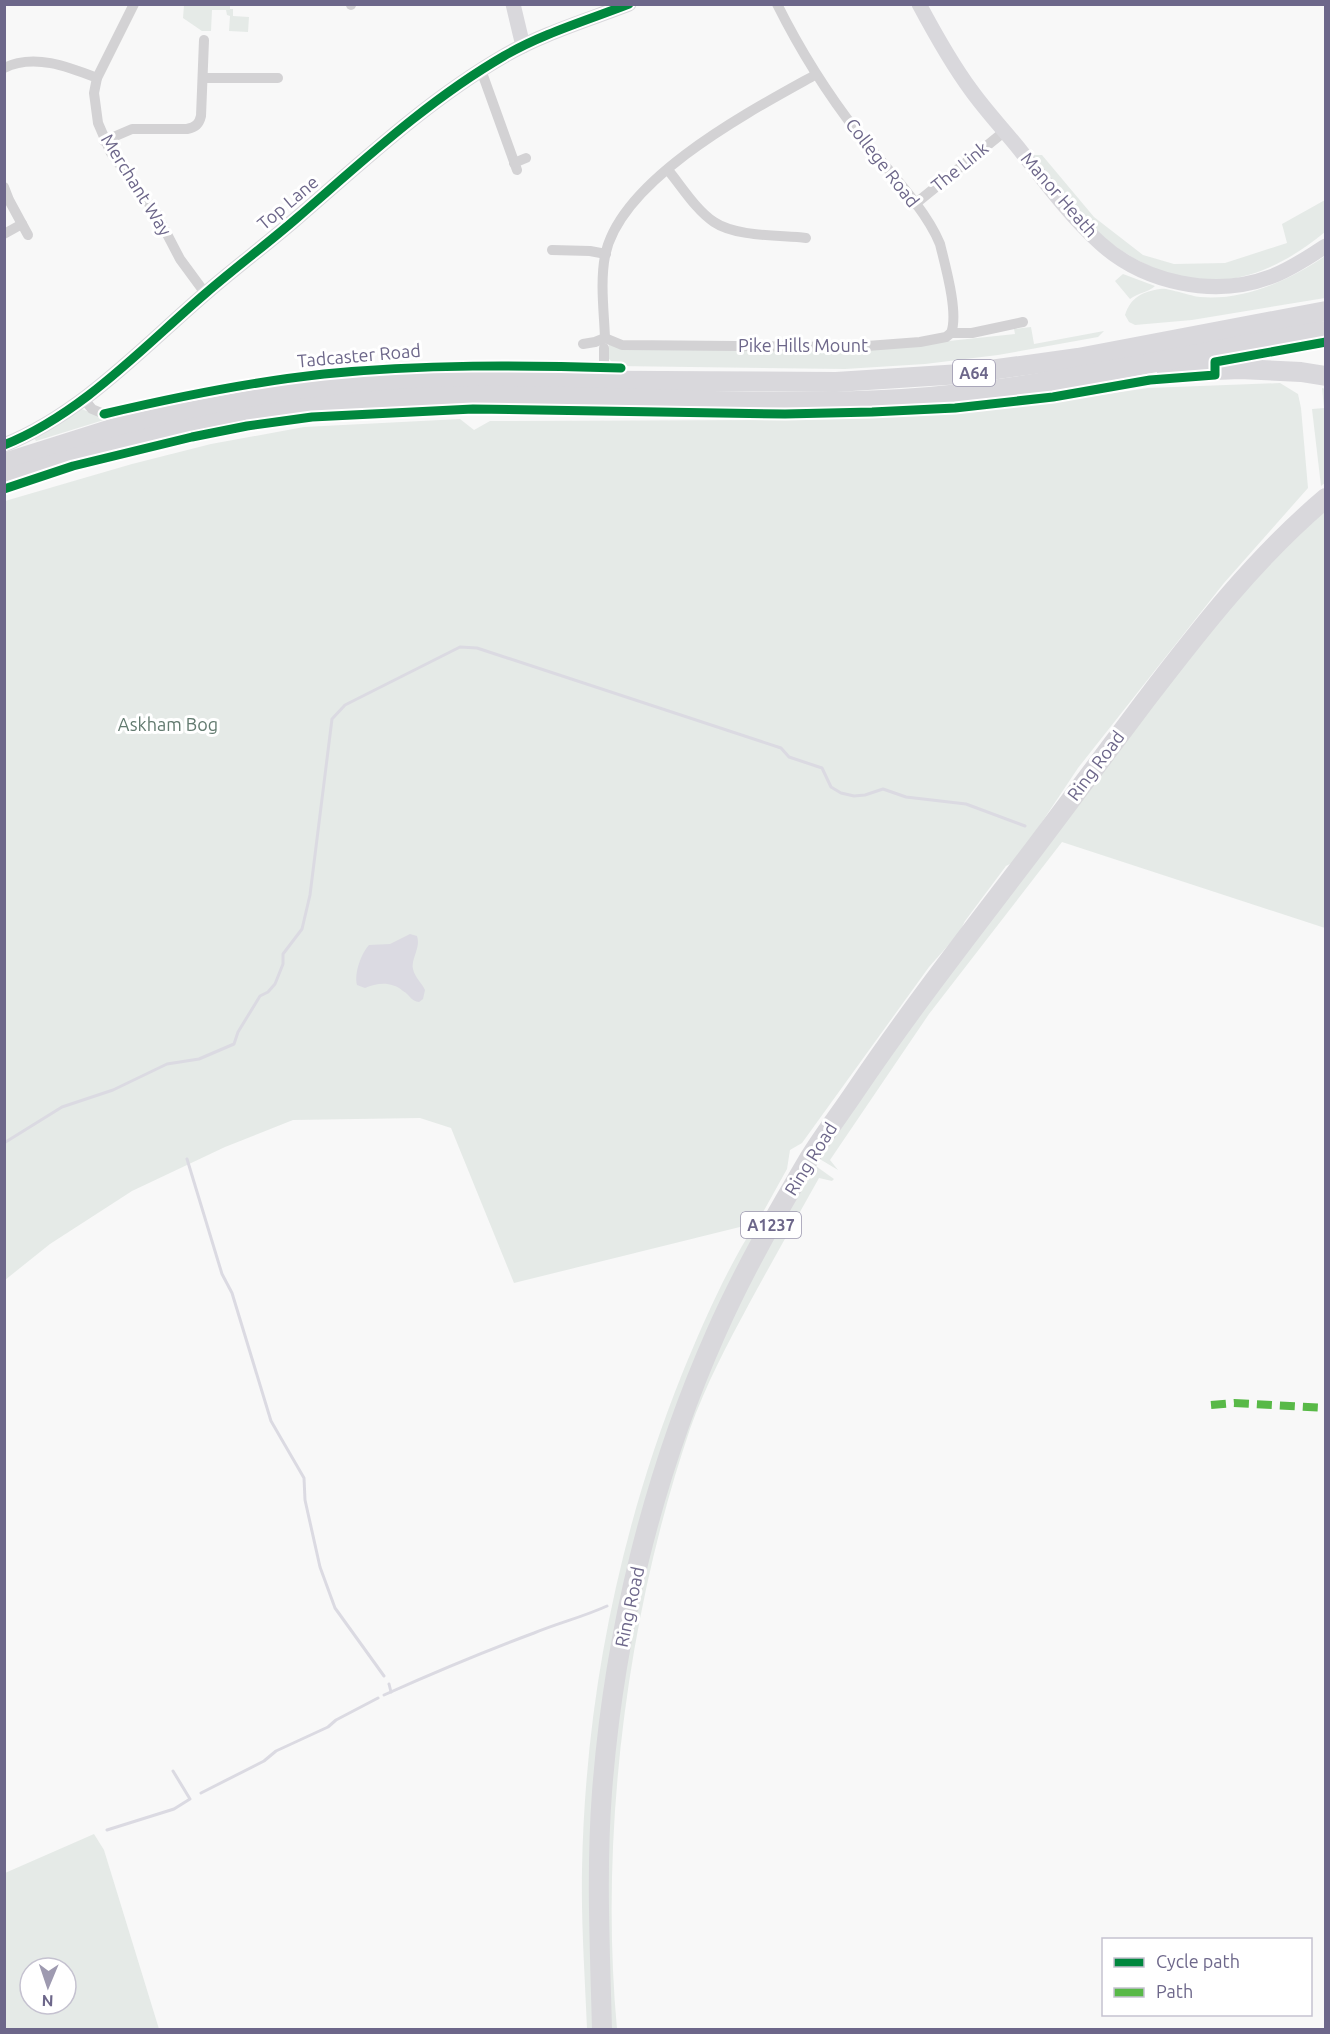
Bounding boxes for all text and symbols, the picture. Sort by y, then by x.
street label: College Road [842,114,924,211]
street label: Merchant Way [98,130,176,239]
street label: The Link [927,137,992,195]
street label: Manor Heath [1018,148,1102,241]
street label: Top Lane [253,171,322,233]
street label: Pike Hills Mount [738,335,868,355]
street label: Tadcaster Road [296,340,421,370]
road number: A64 [953,360,995,386]
park label: Askham Bog [118,714,218,734]
street label: Ring Road [1063,727,1128,804]
street label: Ring Road [780,1118,840,1198]
road number: A1237 [741,1212,801,1238]
street label: Ring Road [611,1565,647,1649]
legend [1102,1938,1312,2016]
text: Cycle path [1156,1951,1240,1971]
north arrow [18,1956,78,2016]
text: Path [1156,1981,1193,2001]
text: N [41,1992,54,2010]

